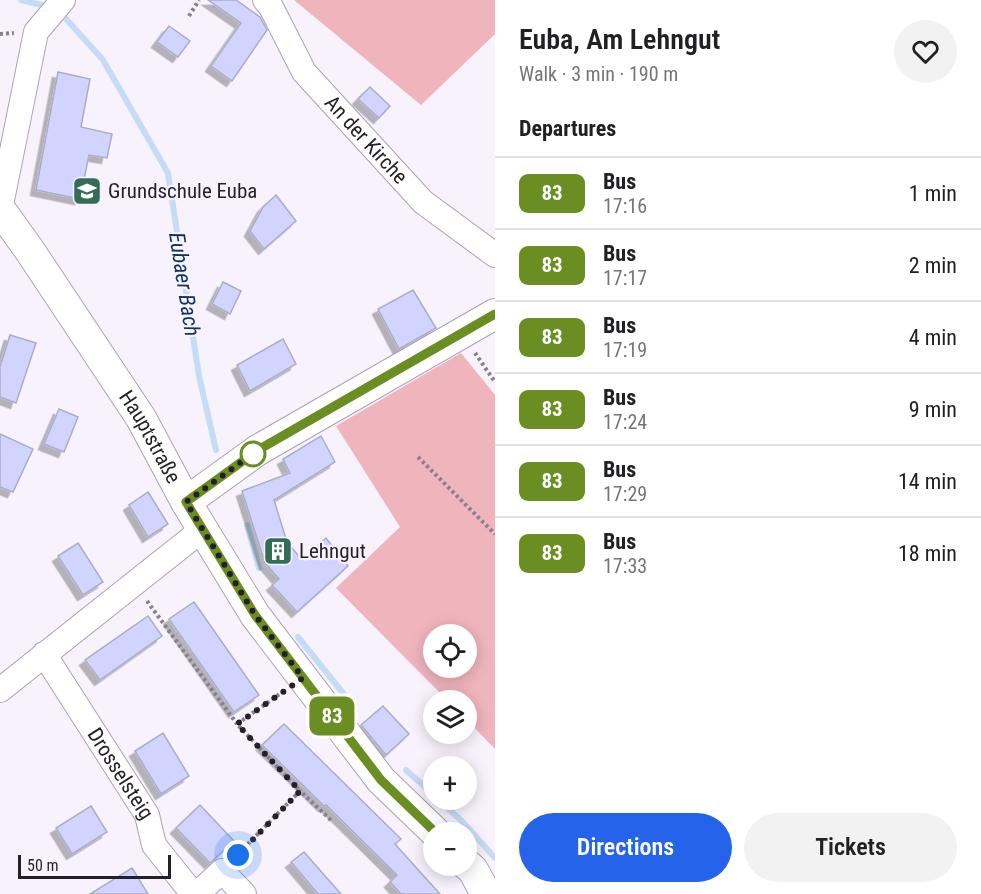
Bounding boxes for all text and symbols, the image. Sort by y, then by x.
button: heart [894,20,957,83]
text: Euba, Am Lehngut [519,23,720,56]
text: Walk · 3 min · 190 m [519,62,678,86]
street label: An der Kirche [320,91,412,189]
text: Departures [519,116,616,141]
text: Bus [603,169,636,194]
school or university icon: Grundschule Euba [71,175,103,207]
place label: Grundschule Euba [108,179,257,203]
text: 83 [541,181,563,205]
text: 1 min [909,181,957,206]
text: 17:16 [603,194,647,218]
water label: Eubaer Bach [164,230,205,338]
text: Bus [603,241,636,266]
text: 83 [541,253,563,277]
text: 2 min [909,253,957,278]
text: 17:17 [603,266,647,290]
text: Bus [603,313,636,338]
text: 83 [541,325,563,349]
text: 4 min [909,325,957,350]
text: 17:19 [603,338,647,362]
text: Bus [603,385,636,410]
street label: Hauptstraße [114,386,186,487]
text: 83 [541,397,563,421]
text: 9 min [909,397,957,422]
text: 17:24 [603,410,647,434]
unlabelled marker [240,441,266,467]
text: Bus [603,457,636,482]
text: 83 [541,469,563,493]
text: 14 min [898,469,957,494]
text: 17:29 [603,482,647,506]
text: Bus [603,529,636,554]
building icon: Lehngut [262,535,294,567]
place label: Lehngut [299,539,366,563]
text: 83 [541,541,563,565]
text: 18 min [898,541,957,566]
text: 17:33 [603,554,647,578]
map controls [423,624,477,876]
button: locate [423,624,477,678]
button: layers [423,690,477,744]
line badge: 83 [305,696,359,736]
text: 83 [321,704,343,728]
street label: Drosselsteig [83,724,158,824]
button: + [423,756,477,810]
button: Directions [519,813,732,882]
button: Tickets [744,813,957,882]
button: − [423,822,477,876]
your location [223,840,253,870]
scale bar [18,852,171,880]
text: 50 m [27,856,59,875]

